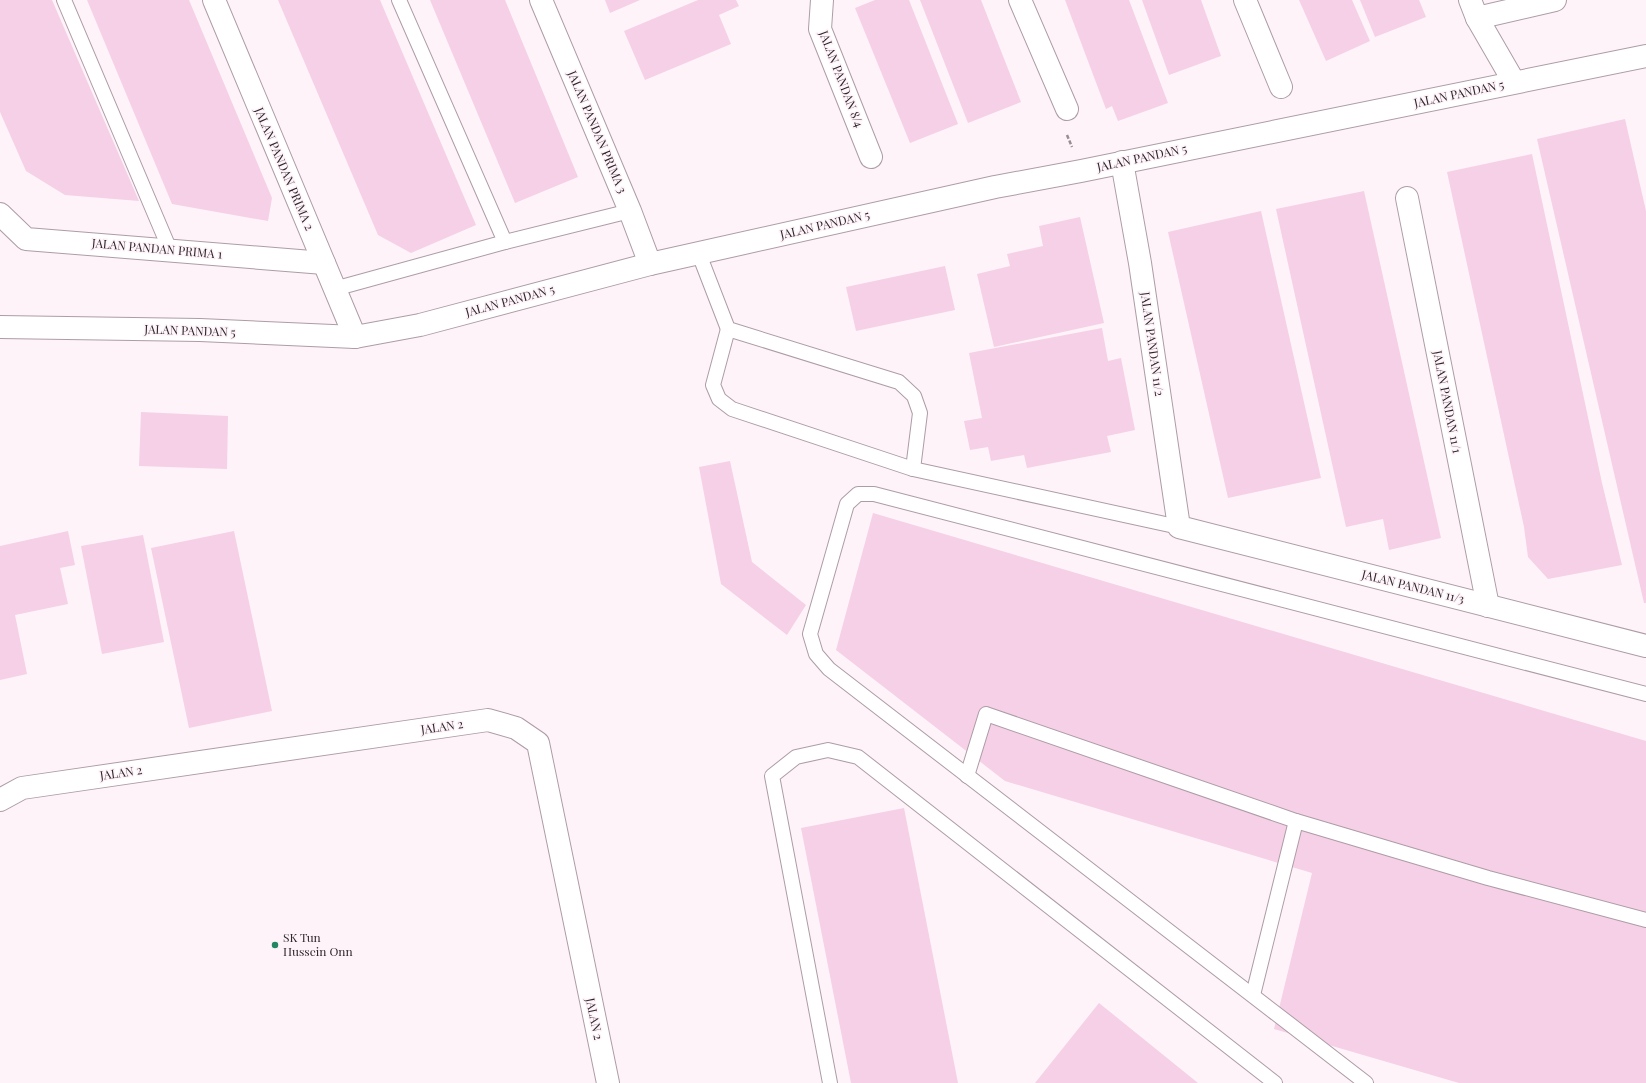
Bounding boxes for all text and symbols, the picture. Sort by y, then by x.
street label: JALAN PANDAN 8/4 [816,27,868,129]
street label: JALAN PANDAN PRIMA 3 [564,67,631,195]
street label: JALAN PANDAN 5 [1411,76,1505,111]
street label: JALAN PANDAN PRIMA 2 [251,104,318,233]
street label: JALAN PANDAN 5 [1094,140,1188,175]
street label: JALAN PANDAN 5 [777,206,871,242]
street label: JALAN PANDAN PRIMA 1 [90,234,223,262]
street label: JALAN PANDAN 5 [463,280,556,320]
street label: JALAN PANDAN 11/2 [1138,290,1168,397]
street label: JALAN PANDAN 5 [143,320,236,340]
street label: JALAN PANDAN 11/1 [1430,348,1466,455]
street label: JALAN PANDAN 11/3 [1359,565,1466,606]
street label: JALAN 2 [419,715,464,737]
street label: JALAN 2 [98,761,143,783]
place label: SK Tun Hussein Onn [283,929,353,959]
marker: SK Tun Hussein Onn [270,940,280,950]
street label: JALAN 2 [583,995,607,1042]

